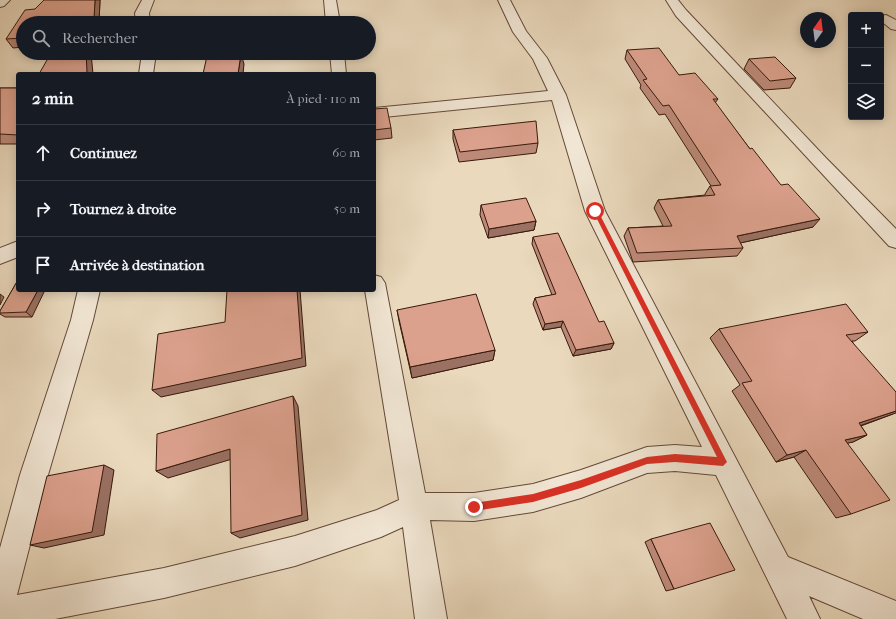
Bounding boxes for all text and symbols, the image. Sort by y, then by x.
north arrow [800,12,836,48]
map controls [848,12,884,120]
button: + [848,12,884,48]
search box [16,16,376,60]
icon: search [30,27,52,49]
text: Rechercher [62,29,137,47]
button: − [848,48,884,84]
button: layers [848,84,884,120]
text: 2 min [32,88,73,108]
text: À pied · 110 m [286,91,360,106]
icon: ahead [32,142,54,164]
text: Continuez [70,144,137,162]
text: 60 m [332,145,360,160]
icon: right [32,198,54,220]
text: Tournez à droite [70,200,176,218]
text: 50 m [334,201,360,216]
route start [586,202,604,220]
icon: arrive [32,254,54,276]
text: Arrivée à destination [70,256,205,274]
route end [465,498,483,516]

